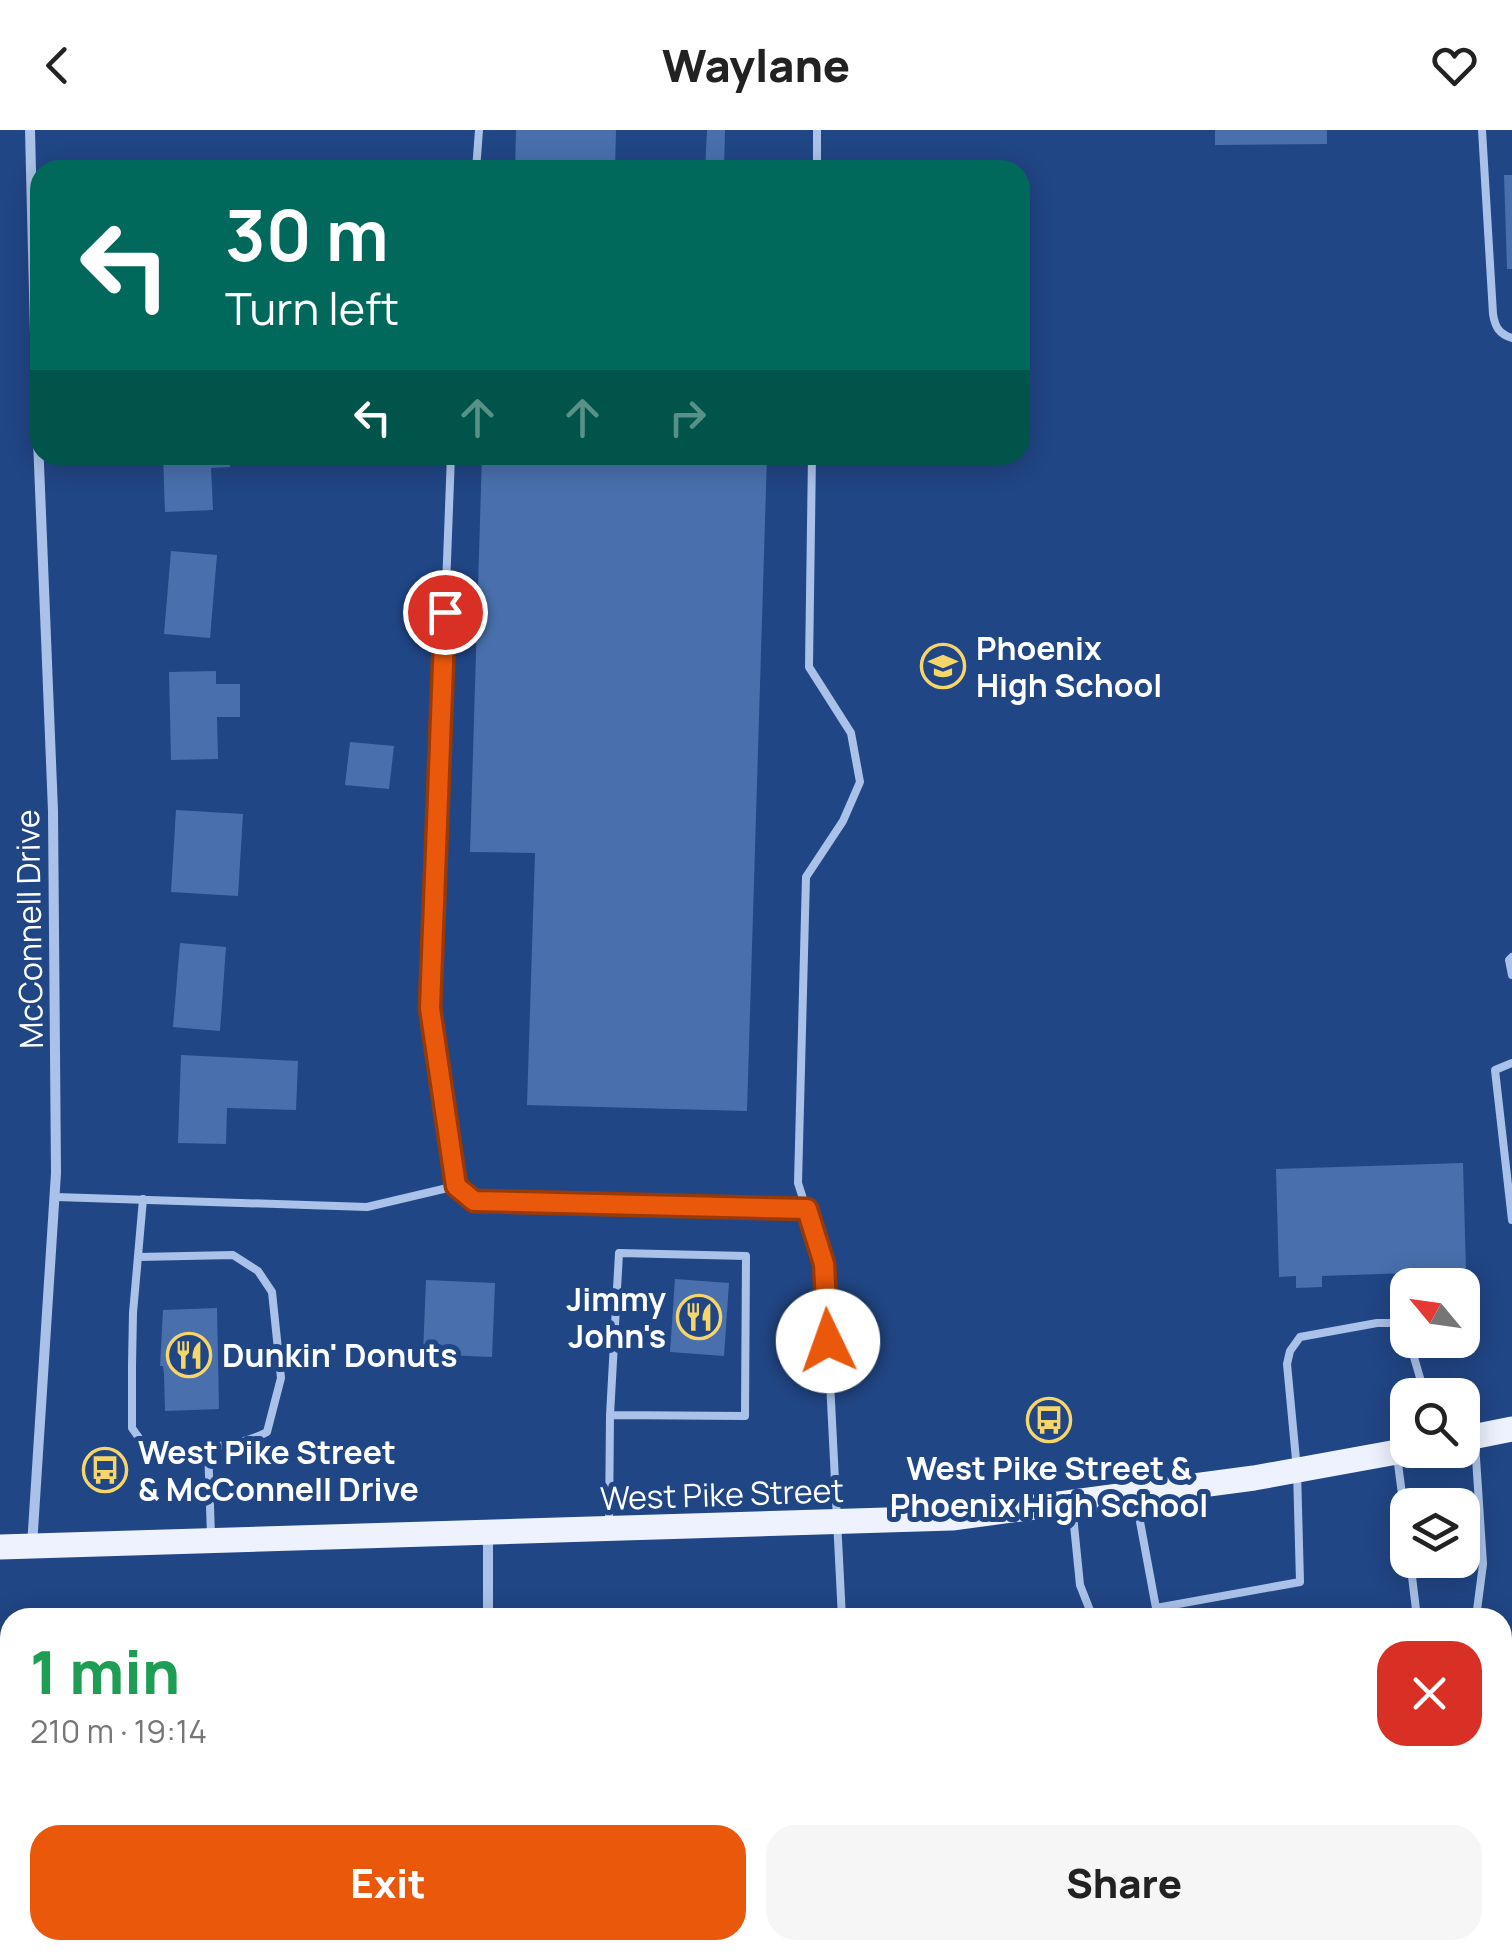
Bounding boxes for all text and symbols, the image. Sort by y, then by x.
text: Waylane [662,34,850,96]
icon: back [30,38,85,93]
icon: heart [1427,38,1482,93]
text: 30 m [225,186,389,282]
icon: left [60,200,190,330]
text: Turn left [225,277,399,339]
icon: left [345,390,400,445]
icon: ahead [450,390,505,445]
icon: ahead [555,390,610,445]
icon: right [660,390,715,445]
pin [403,570,488,655]
icon: arrive [418,585,473,640]
place label: Phoenix High School [976,626,1162,707]
school or university icon: Phoenix High School [920,643,966,689]
street label: McConnell Drive [5,809,53,1049]
north arrow [1390,1268,1480,1358]
map controls [1390,1268,1480,1578]
place label: Jimmy John's [566,1277,666,1358]
position arrow [776,1289,880,1393]
restaurant icon: Jimmy John's [676,1294,722,1340]
restaurant icon: Dunkin' Donuts [166,1332,212,1378]
place label: Dunkin' Donuts [222,1333,458,1377]
button: search [1390,1378,1480,1468]
bus stop icon: West Pike Street & Phoenix High School [1026,1397,1072,1443]
place label: West Pike Street & McConnell Drive [138,1430,419,1511]
place label: West Pike Street & Phoenix High School [890,1446,1208,1527]
bus stop icon: West Pike Street & McConnell Drive [82,1447,128,1493]
street label: West Pike Street [599,1468,845,1520]
button: layers [1390,1488,1480,1578]
text: 1 min [30,1630,180,1712]
button: close [1377,1641,1482,1746]
text: 210 m · 19:14 [30,1709,207,1753]
button: Exit [30,1825,746,1940]
button: Share [766,1825,1482,1940]

